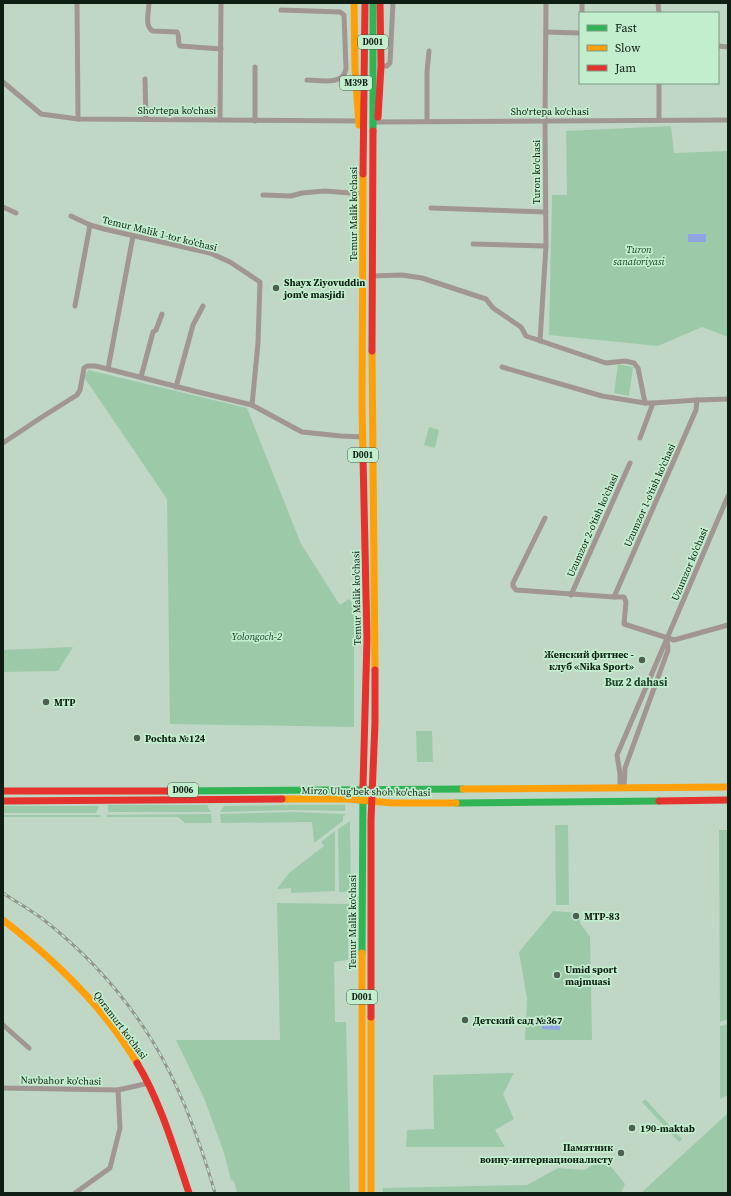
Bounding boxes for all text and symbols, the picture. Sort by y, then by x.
legend [579,12,719,84]
text: Fast [615,20,637,36]
road number: D001 [358,35,388,49]
text: Slow [615,40,641,56]
text: Jam [614,60,636,76]
road number: M39B [340,76,372,90]
street label: Sho'rtepa ko'chasi [138,104,216,117]
street label: Sho'rtepa ko'chasi [511,105,589,118]
street label: Turon ko'chasi [530,140,543,204]
street label: Temur Malik ko'chasi [347,167,360,261]
street label: Temur Malik 1-tor ko'chasi [101,213,219,254]
park label: Turon sanatoriyasi [613,243,665,268]
place label: Shayx Ziyovuddin jom'e masjidi [283,276,366,301]
marker: Shayx Ziyovuddin jom'e masjidi [271,283,281,293]
street label: Uzumzor 1-o'tish ko'chasi [621,441,678,549]
road number: D001 [348,448,378,462]
street label: Uzumzor 2-o'tish ko'chasi [564,471,621,579]
street label: Uzumzor ko'chasi [668,526,711,603]
street label: Temur Malik ko'chasi [349,551,364,645]
park label: Yolongoch-2 [232,630,282,643]
place label: Женский фитнес - клуб «Nika Sport» [544,648,634,673]
marker: Женский фитнес - клуб «Nika Sport» [637,655,647,665]
district label: Buz 2 dahasi [605,675,668,690]
place label: MTP [54,696,75,709]
marker: MTP [41,697,51,707]
place label: Pochta №124 [145,732,206,745]
marker: Pochta №124 [132,733,142,743]
road number: D006 [168,783,198,797]
street label: Mirzo Ulug'bek shoh ko'chasi [301,784,431,799]
street label: Temur Malik ko'chasi [346,875,359,969]
place label: MTP-83 [584,910,620,923]
marker: MTP-83 [571,911,581,921]
place label: Umid sport majmuasi [565,963,617,988]
marker: Umid sport majmuasi [552,970,562,980]
street label: Qoramurt koʻchasi [91,989,150,1062]
road number: D001 [347,990,377,1004]
place label: Детский сад №367 [473,1014,563,1027]
marker: Детский сад №367 [460,1015,470,1025]
street label: Navbahor ko'chasi [20,1073,102,1088]
place label: 190-maktab [640,1122,695,1135]
marker: 190-maktab [627,1123,637,1133]
place label: Памятник воину-интернационалисту [480,1141,614,1166]
marker: Памятник воину-интернационалисту [616,1148,626,1158]

